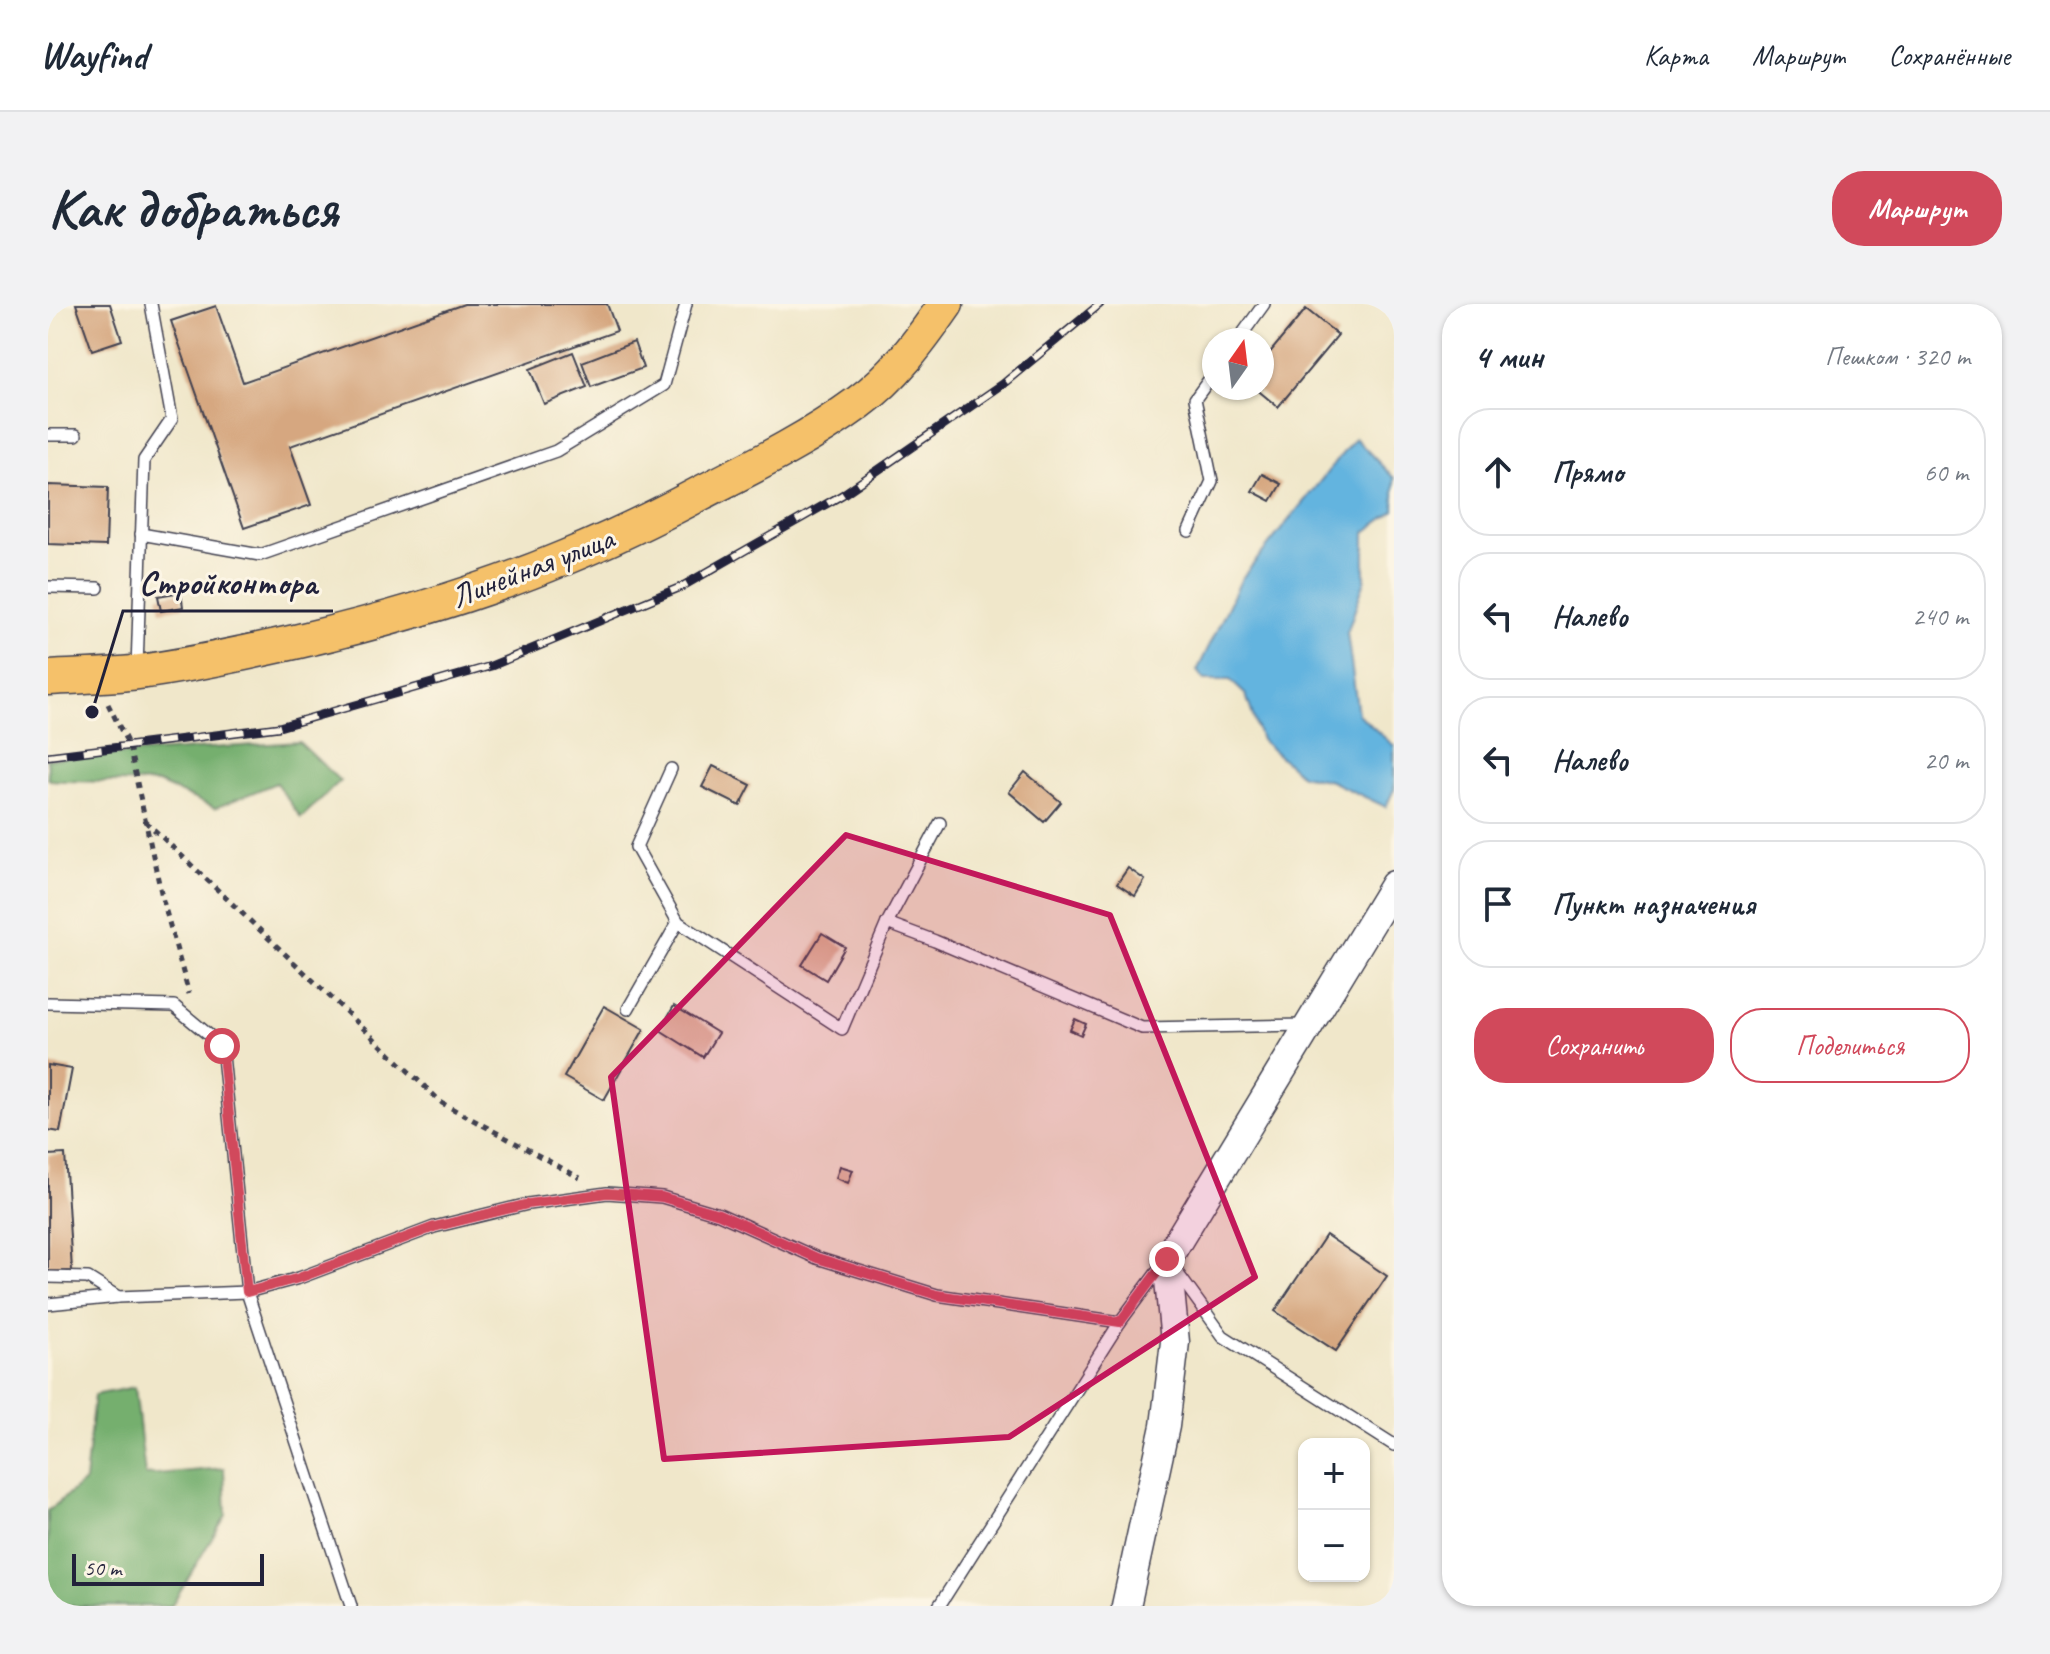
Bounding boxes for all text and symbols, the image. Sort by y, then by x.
text: Wayfind [40,32,147,79]
text: Карта [1644,38,1708,73]
text: Маршрут [1752,38,1844,73]
text: Сохранённые [1888,38,2010,73]
button: Маршрут [1832,171,2002,246]
text: Как добраться [48,173,338,244]
north arrow [1202,328,1274,400]
text: 4 мин [1474,335,1543,378]
text: Пешком · 320 m [1825,340,1970,373]
icon: ahead [1476,450,1520,494]
text: Прямо [1552,453,1623,491]
text: 60 m [1924,456,1968,489]
street label: Линейная улица [445,517,621,617]
callout: Стройконтора [123,553,333,611]
text: Стройконтора [139,561,320,604]
icon: left [1476,594,1520,638]
text: Налево [1552,597,1628,635]
text: 240 m [1912,600,1968,633]
icon: left [1476,738,1520,782]
text: Налево [1552,741,1628,779]
text: 20 m [1924,744,1968,777]
icon: arrive [1476,882,1520,926]
text: Пункт назначения [1552,885,1755,923]
button: Сохранить [1474,1008,1714,1083]
button: Поделиться [1730,1008,1970,1083]
route start [204,1028,240,1064]
route end [1149,1241,1185,1277]
map controls [1298,1438,1370,1582]
button: + [1298,1438,1370,1510]
button: − [1298,1510,1370,1582]
scale bar [72,1550,264,1586]
text: 50 m [84,1554,121,1582]

